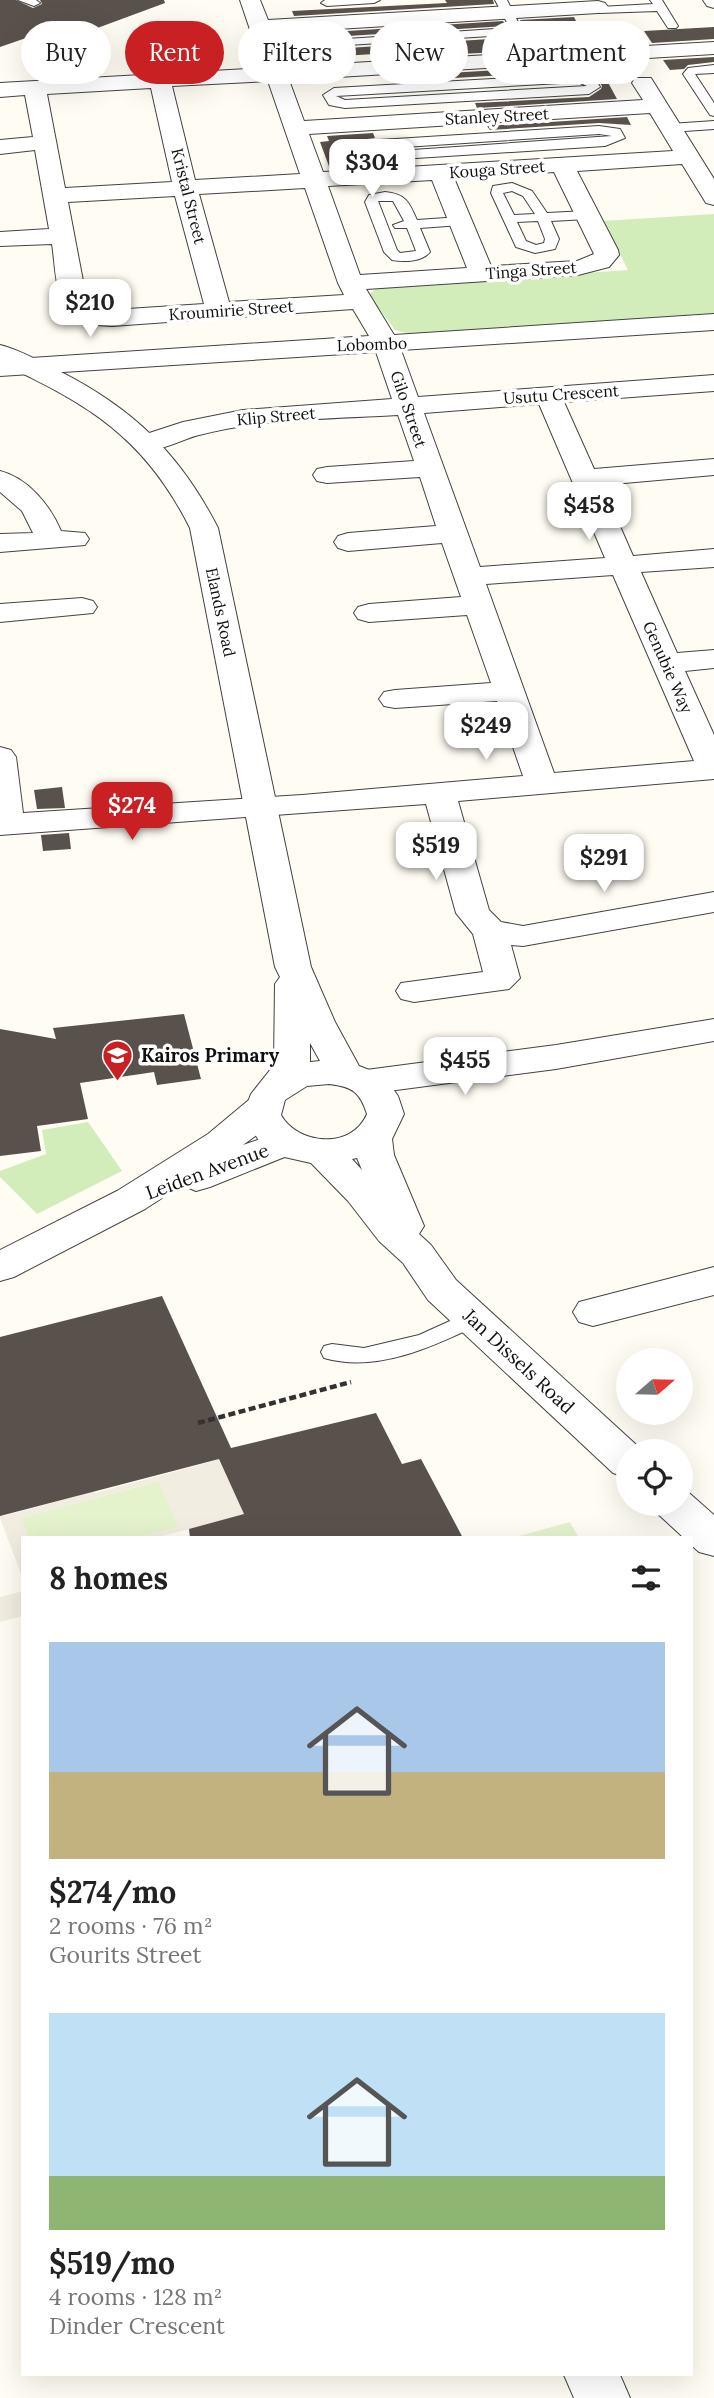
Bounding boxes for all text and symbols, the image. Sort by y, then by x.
chip: Buy [21,21,111,84]
chip: Rent [125,21,224,84]
chip: Filters [238,21,356,84]
chip: New [370,21,468,84]
chip: Apartment [482,21,650,84]
street label: Stanley Street [444,103,550,129]
pin: $304 [331,140,413,199]
street label: Kristal Street [167,146,211,247]
text: $304 [345,147,399,176]
street label: Kouga Street [448,156,547,182]
street label: Tinga Street [485,257,578,283]
pin: $210 [49,280,131,339]
text: $210 [65,287,115,316]
street label: Kroumirie Street [168,296,295,324]
street label: Lobombo [337,333,407,355]
street label: Gilo Street [387,368,432,451]
street label: Usutu Crescent [503,380,620,408]
street label: Klip Street [236,403,317,429]
pin: $458 [548,482,630,542]
text: $458 [563,490,615,519]
street label: Elands Road [202,566,240,659]
street label: Genubie Way [639,618,697,717]
pin: $249 [445,702,527,762]
text: $249 [460,710,512,739]
pin: $274 [91,782,173,842]
text: $274 [108,790,156,819]
pin: $519 [395,822,477,882]
text: $519 [412,830,460,859]
pin: $291 [563,834,645,894]
text: $291 [580,842,628,871]
school or university icon: Kairos Primary [101,1038,135,1082]
pin: $455 [424,1038,506,1097]
place label: Kairos Primary [141,1043,280,1067]
text: $455 [440,1045,490,1074]
street label: Leiden Avenue [142,1138,272,1204]
street label: Jan Dissels Road [458,1303,580,1419]
north arrow [616,1348,693,1424]
map controls [616,1348,693,1516]
button: locate [616,1439,693,1516]
text: 8 homes [49,1559,168,1597]
icon: filters [627,1559,665,1597]
icon: home [294,1688,420,1814]
text: $274/mo [49,1873,176,1911]
text: 2 rooms · 76 m² [49,1911,213,1940]
text: Gourits Street [49,1940,201,1969]
icon: home [294,2059,420,2185]
text: $519/mo [49,2244,175,2282]
text: 4 rooms · 128 m² [49,2282,222,2311]
text: Dinder Crescent [49,2311,225,2340]

